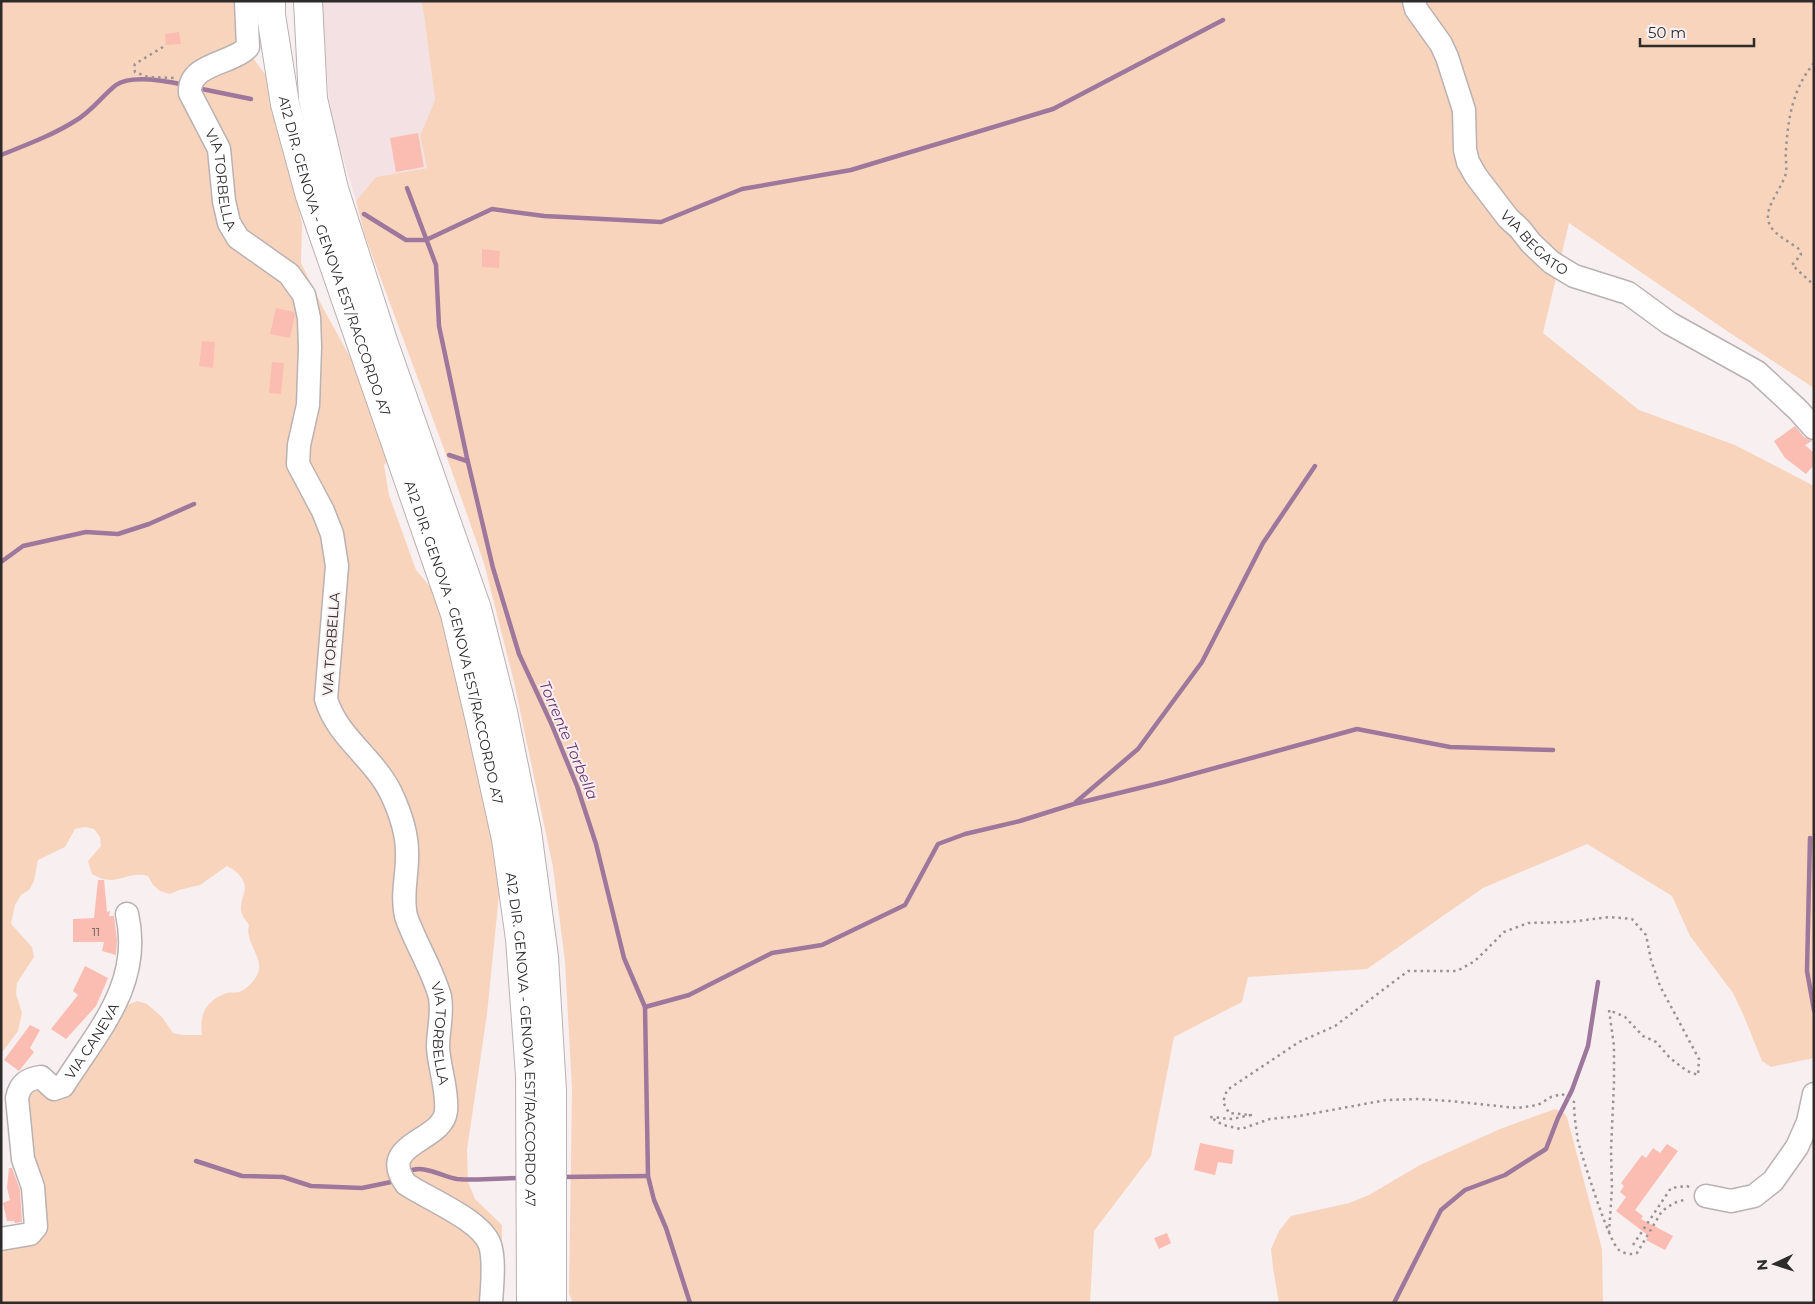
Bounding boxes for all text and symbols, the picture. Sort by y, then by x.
scale bar [1640,15,1754,47]
text: 50 m [1648,23,1686,42]
street label: A12 DIR. GENOVA - GENOVA EST/RACCORDO A7 [275,95,395,418]
street label: VIA TORBELLA [201,126,241,235]
street label: VIA BEGATO [1496,207,1572,279]
street label: A12 DIR. GENOVA - GENOVA EST/RACCORDO A7 [400,478,507,806]
street label: VIA TORBELLA [318,591,344,696]
water label: Torrente Torbella [535,678,603,802]
street label: A12 DIR. GENOVA - GENOVA EST/RACCORDO A7 [502,871,540,1207]
house number: 11 [92,925,100,939]
street label: VIA TORBELLA [427,979,453,1087]
street label: VIA CANEVA [61,999,123,1083]
north arrow [1750,1239,1800,1289]
text: N [1753,1259,1771,1271]

